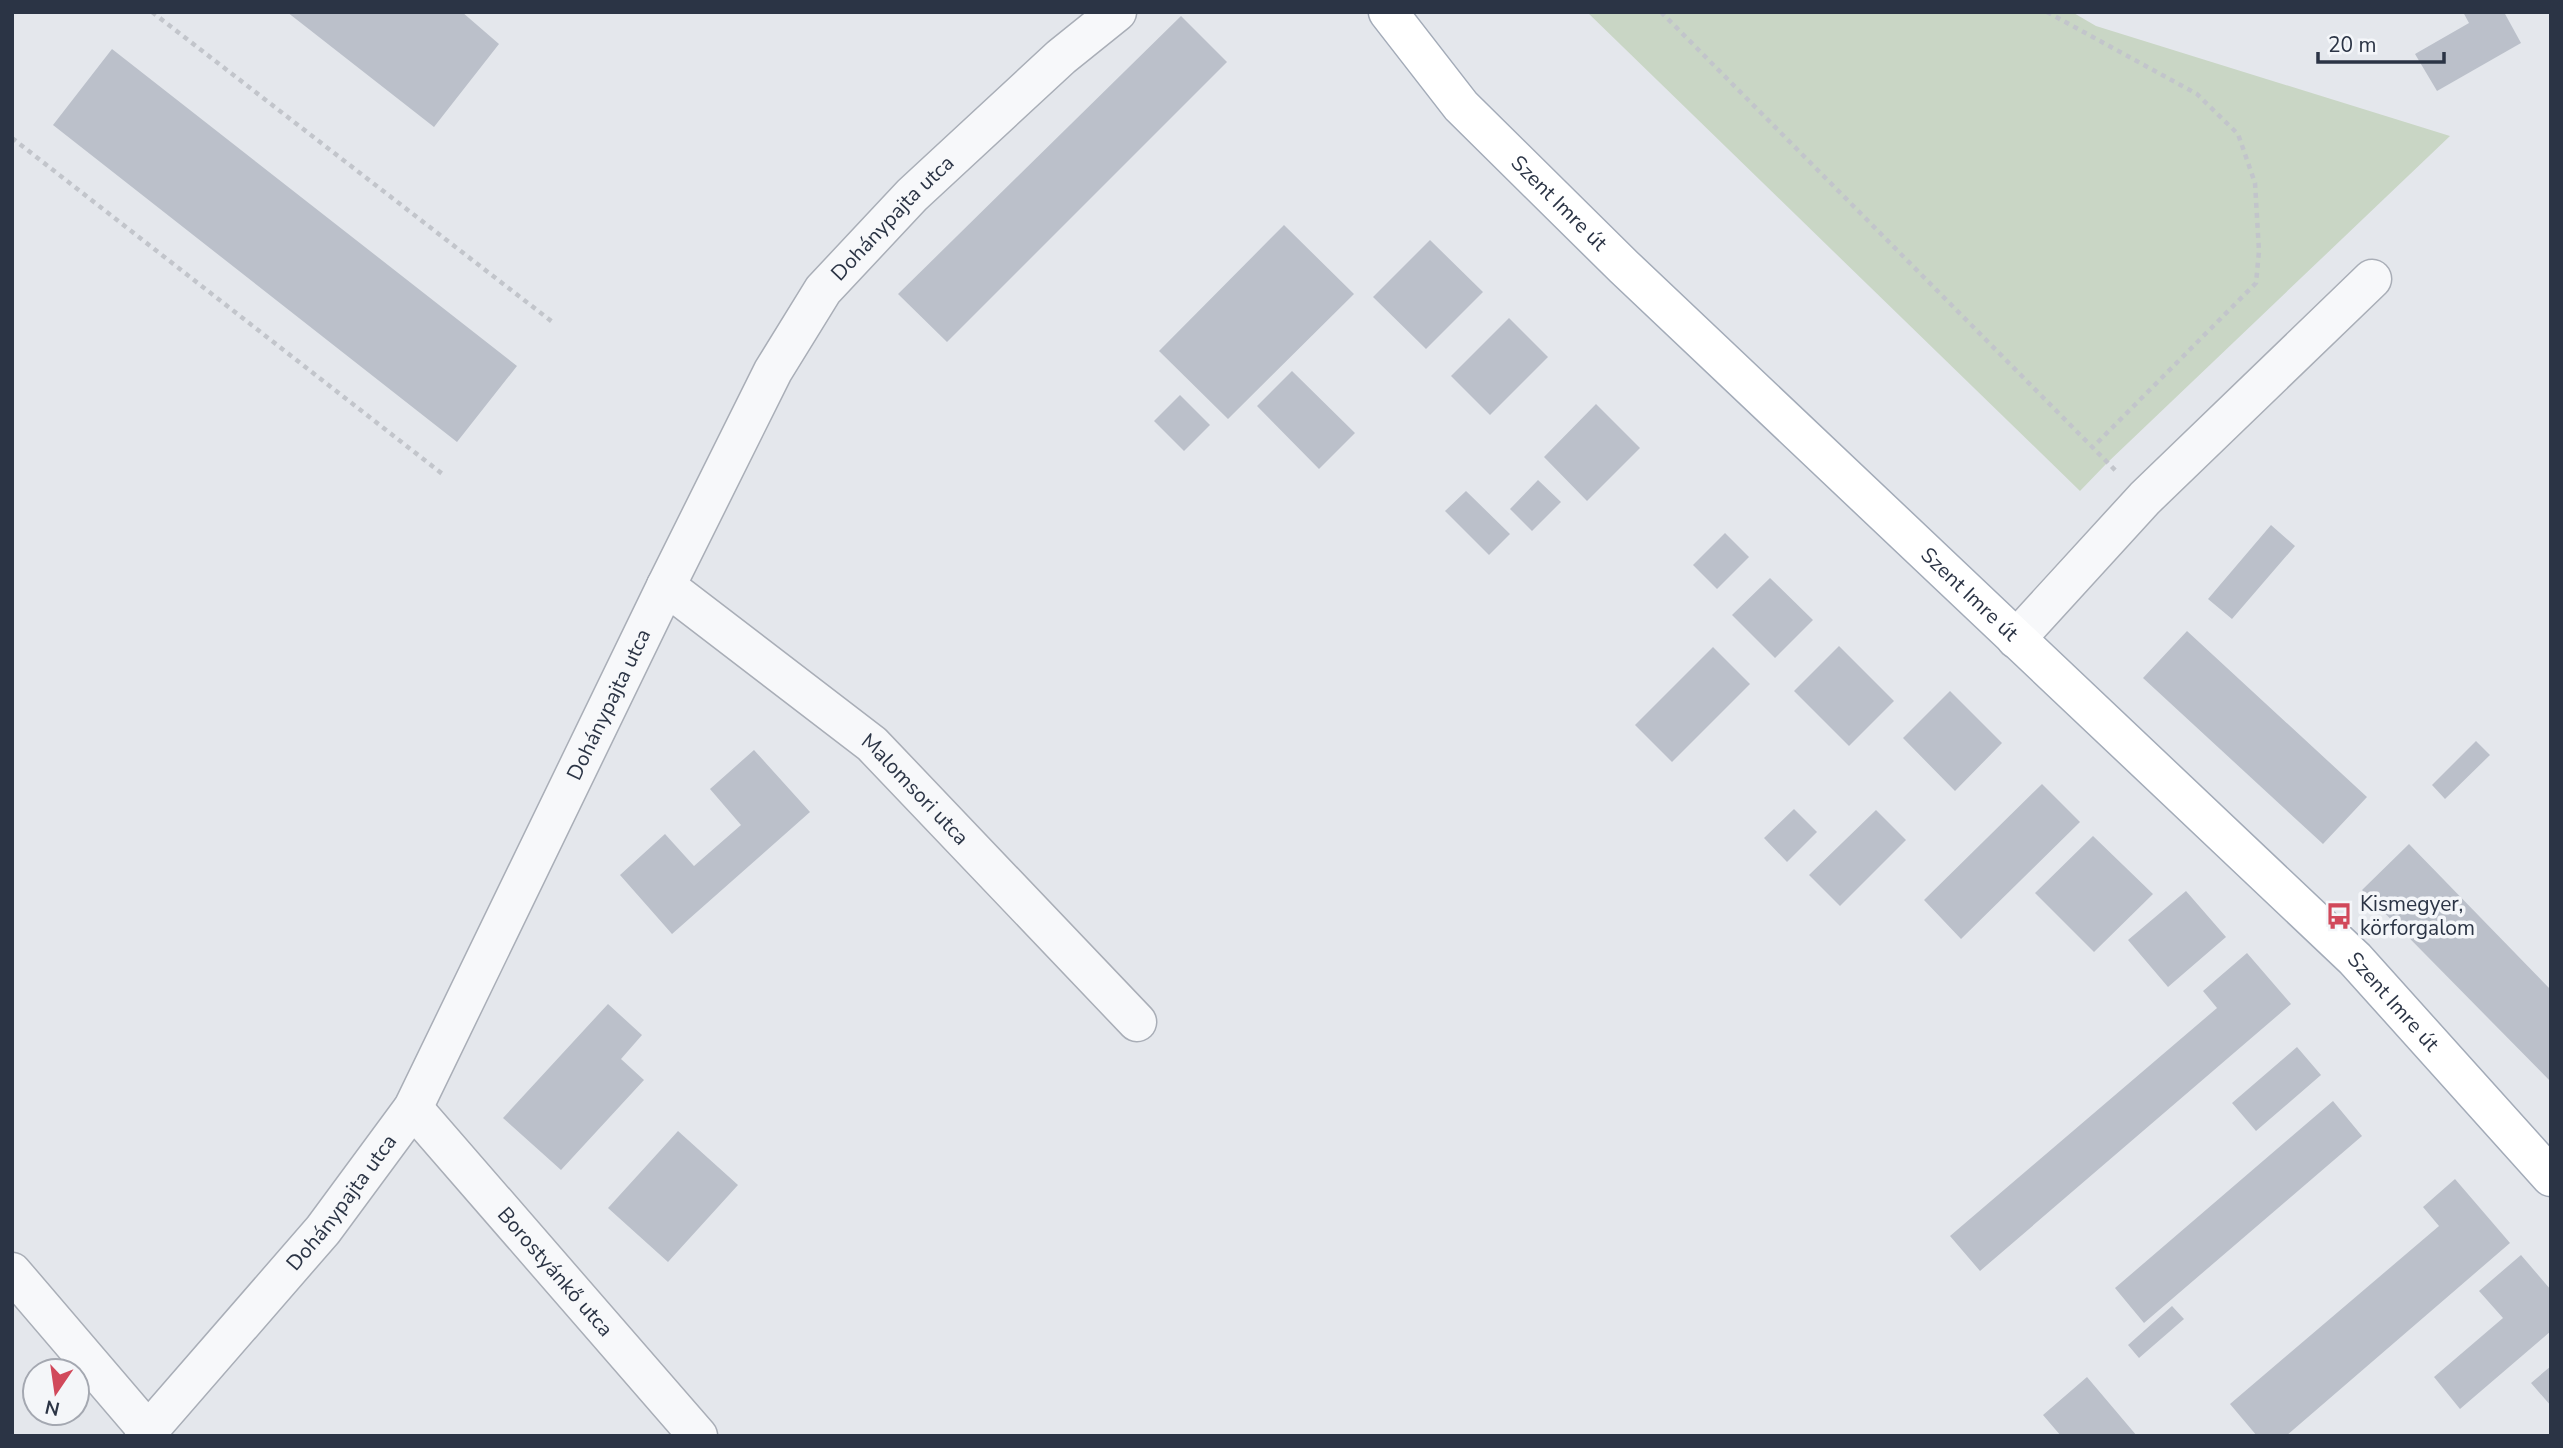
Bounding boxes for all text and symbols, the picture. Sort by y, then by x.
scale bar [2318,21,2444,65]
text: 20 m [2328,31,2377,59]
street label: Dohánypajta utca [825,149,960,287]
street label: Szent Imre út [1505,149,1614,257]
street label: Szent Imre út [1915,541,2025,648]
street label: Dohánypajta utca [560,624,657,785]
street label: Malomsori utca [856,727,975,851]
place label: Kismegyer, körforgalom [2360,890,2475,942]
bus stop icon: Kismegyer, körforgalom [2324,901,2354,931]
street label: Szent Imre út [2341,946,2446,1058]
street label: Dohánypajta utca [280,1129,403,1276]
street label: Borostyánkő utca [491,1201,619,1343]
north arrow [21,1357,91,1427]
text: N [43,1393,62,1422]

